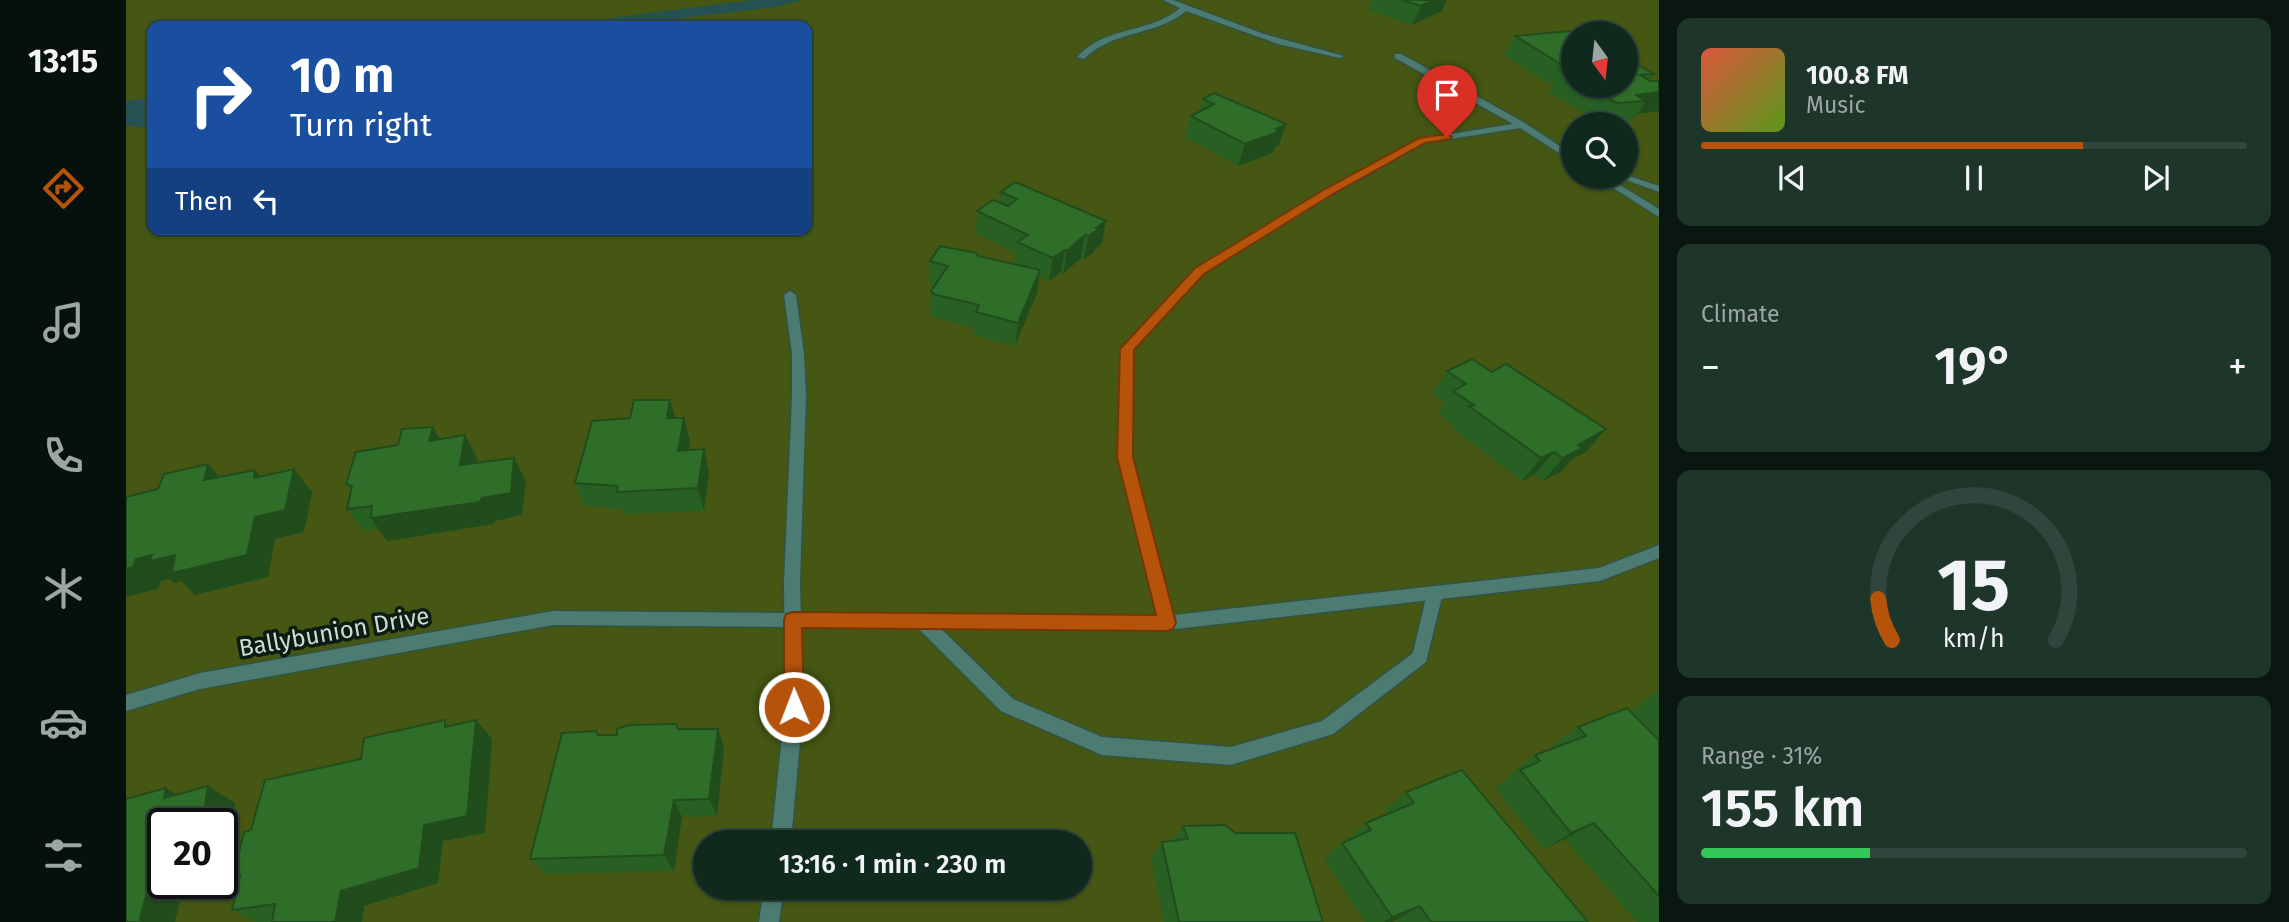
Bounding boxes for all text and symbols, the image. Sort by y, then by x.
north arrow [1561,21,1638,98]
map controls [1561,21,1638,189]
text: 13:15 [28,42,98,80]
text: 10 m [290,46,394,105]
icon: right [175,49,266,140]
text: 100.8 FM [1806,60,1908,91]
pin [1417,65,1477,137]
icon: arrive [1428,76,1466,114]
text: Music [1806,91,1866,119]
text: Turn right [290,106,432,144]
button: search [1561,112,1638,189]
icon: previous [1773,159,1811,197]
icon: pause [1955,159,1993,197]
icon: next [2137,159,2175,197]
icon: directions [39,164,88,213]
icon: left [247,182,285,220]
text: Then [175,186,233,217]
icon: music [39,298,88,347]
text: Climate [1701,300,1780,328]
text: 19° [1934,335,2014,398]
text: − [1701,344,1720,390]
text: + [2228,344,2247,390]
icon: phone [39,431,88,480]
text: 15 [1938,542,2010,629]
icon: climate [39,564,88,613]
street label: Ballybunion Drive [237,601,431,663]
text: km/h [1943,624,2005,654]
position arrow [757,670,831,744]
icon: car [39,698,88,747]
text: Range · 31% [1701,742,1822,770]
text: 155 km [1701,777,1864,840]
speed limit sign: 20 [147,808,238,899]
icon: filters [39,831,88,880]
text: 13:16 · 1 min · 230 m [779,849,1006,880]

